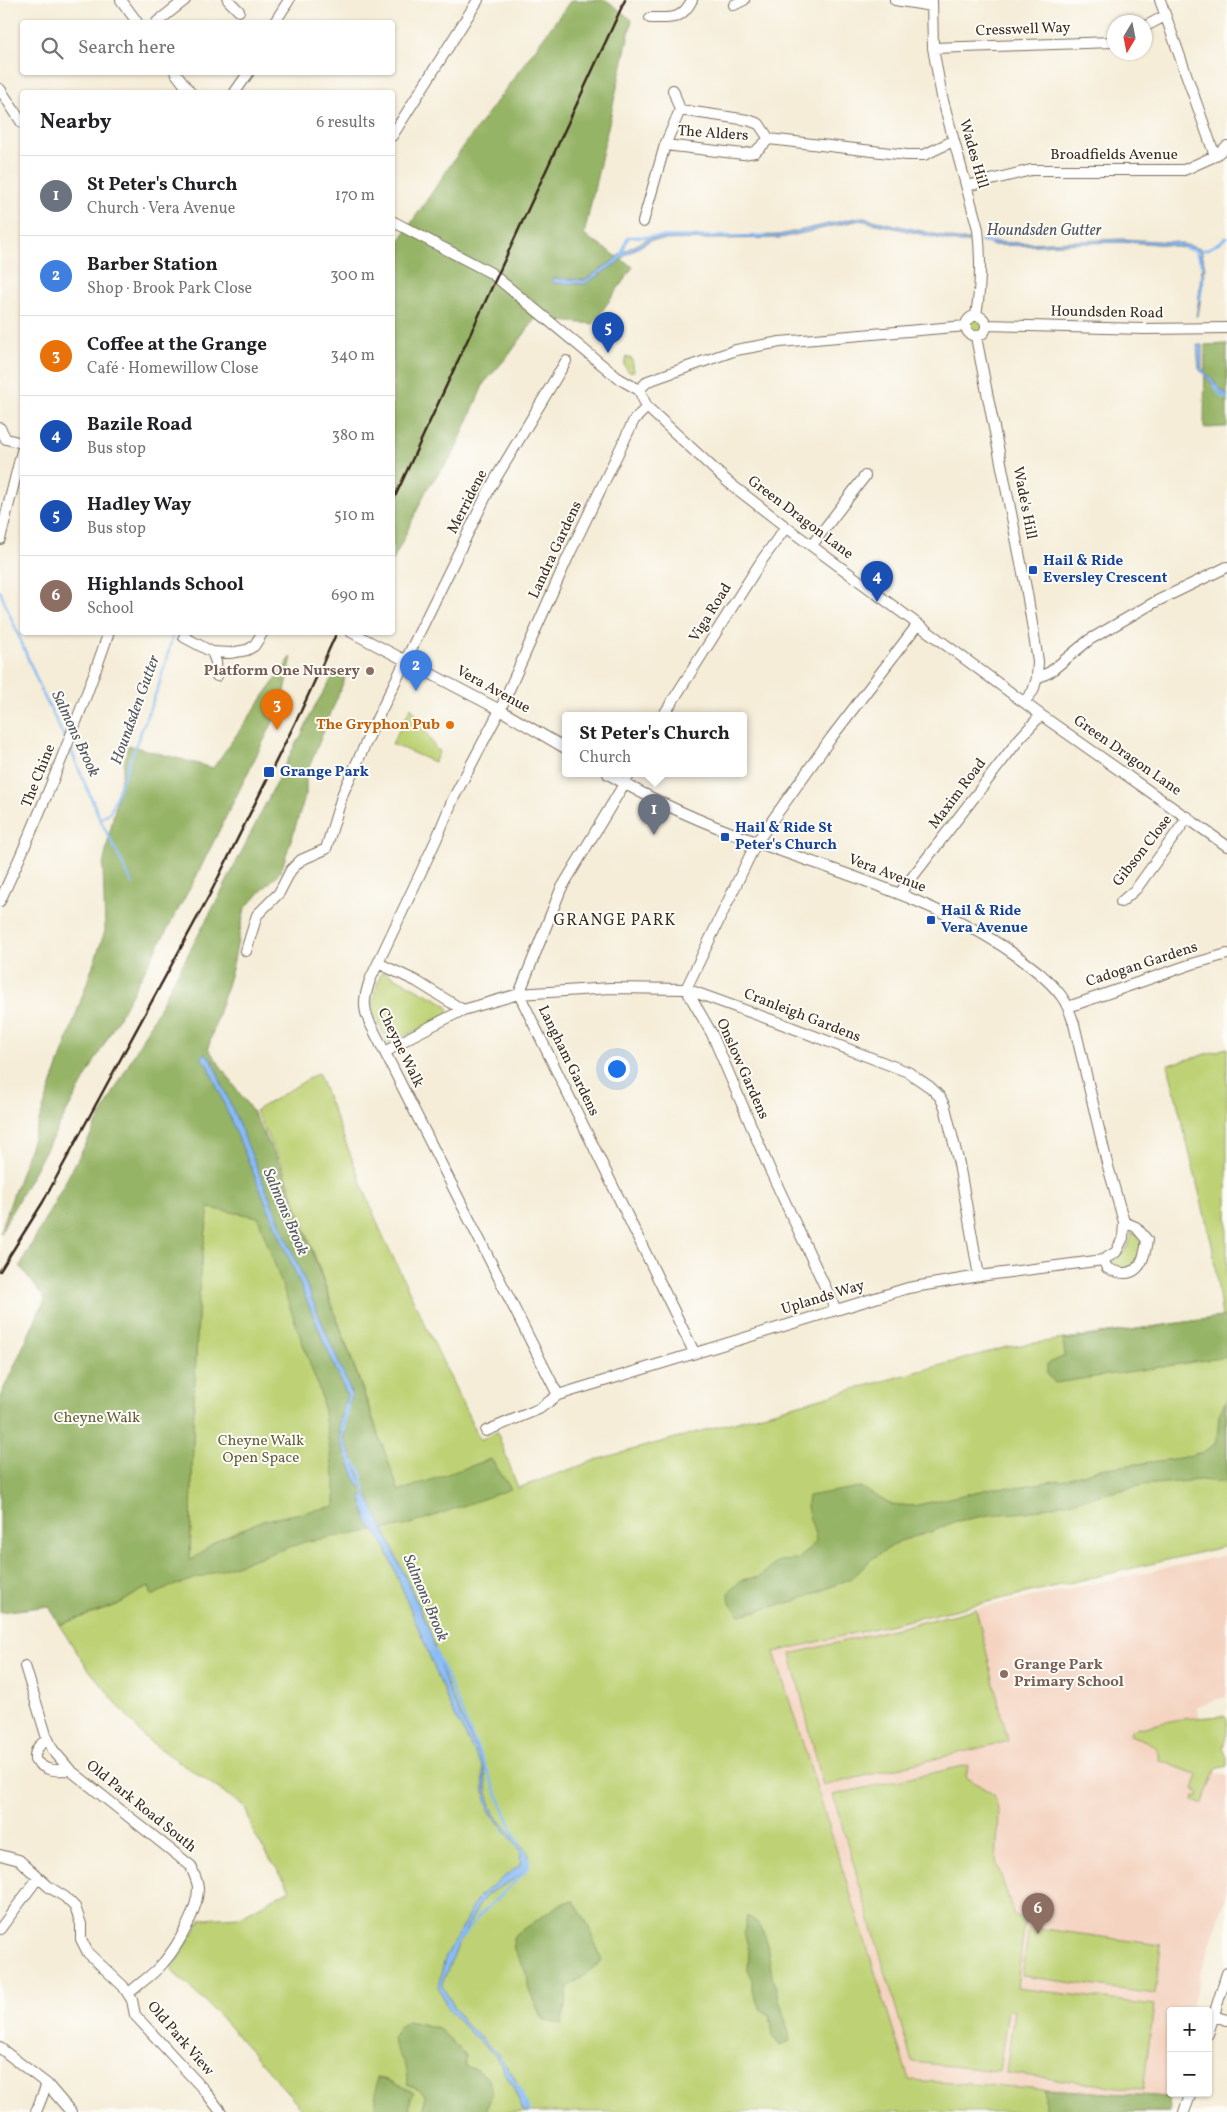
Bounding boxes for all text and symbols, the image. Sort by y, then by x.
north arrow [1107,15,1152,60]
street label: Cresswell Way [975,18,1071,42]
search box [20,20,395,75]
icon: search [38,34,66,62]
text: Search here [78,35,175,61]
text: Nearby [40,108,111,137]
text: 6 results [316,112,375,134]
street label: Wades Hill [953,117,993,191]
street label: The Alders [677,121,749,147]
street label: Broadfields Avenue [1050,145,1178,166]
text: St Peter's Church [87,172,238,198]
text: 1 [53,185,59,207]
text: 170 m [335,185,375,207]
text: Church · Vera Avenue [87,198,235,220]
water label: Houndsden Gutter [987,220,1102,242]
text: Barber Station [87,252,218,278]
text: 2 [52,265,60,287]
text: 300 m [330,265,375,287]
text: Shop · Brook Park Close [87,278,252,300]
street label: Houndsden Road [1050,302,1164,324]
pin: 5 [592,312,624,353]
text: Coffee at the Grange [87,332,267,358]
text: 3 [52,345,60,367]
text: 340 m [331,345,375,367]
text: Café · Homewillow Close [87,358,259,380]
text: Bazile Road [87,412,192,438]
text: 4 [51,425,61,447]
text: 380 m [332,425,375,447]
text: Bus stop [87,438,146,460]
street label: Wade's Hill [1007,465,1041,541]
street label: Merridene [443,466,493,538]
street label: Green Dragon Lane [743,471,857,565]
text: Hadley Way [87,492,191,518]
street label: Landra Gardens [524,498,588,602]
text: 5 [52,505,60,527]
text: 510 m [334,505,375,527]
text: Bus stop [87,518,146,540]
place label: Hail & Ride Eversley Crescent [1043,551,1168,589]
pin: 4 [861,561,893,602]
marker: Hail & Ride Eversley Crescent [1027,564,1039,576]
text: Highlands School [87,572,244,598]
street label: Viga Road [685,579,737,647]
text: 6 [52,585,60,607]
text: 690 m [331,585,375,607]
text: School [87,598,134,620]
pin: 2 [400,650,432,691]
water label: Houndsden Gutter [106,651,166,768]
place label: Platform One Nursery [204,661,361,682]
street label: Vera Avenue [452,661,534,719]
marker: Platform One Nursery [364,665,376,677]
water label: Salmons Brook [45,687,105,781]
pin: 3 [261,689,293,730]
street label: Green Dragon Lane [1069,711,1185,801]
popup [562,712,747,777]
place label: The Gryphon Pub [316,715,440,736]
marker: The Gryphon Pub [444,719,456,731]
text: St Peter's Church [579,721,730,747]
street label: The Chine [17,741,61,811]
text: Church [579,747,631,769]
street label: Maxim Road [924,754,992,834]
place label: Grange Park [280,762,369,783]
marker: Grange Park [262,765,276,779]
pin: 1 [638,794,670,835]
street label: Gibson Close [1108,811,1178,891]
place label: Hail & Ride St Peter's Church [735,818,837,856]
marker: Hail & Ride St Peter's Church [719,831,731,843]
street label: Vera Avenue [845,850,929,898]
place label: Hail & Ride Vera Avenue [941,901,1028,939]
district label: GRANGE PARK [554,910,676,932]
marker: Hail & Ride Vera Avenue [925,914,937,926]
street label: Cadogan Gardens [1083,937,1201,993]
street label: Cranleigh Gardens [740,984,864,1048]
street label: Langham Gardens [532,1002,604,1120]
street label: Cheyne Walk [372,1004,428,1092]
street label: Onslow Gardens [710,1015,774,1123]
your location [604,1056,630,1082]
water label: Salmons Brook [257,1165,313,1259]
street label: Uplands Way [779,1275,867,1321]
park label: Cheyne Walk [54,1408,140,1429]
park label: Cheyne Walk Open Space [218,1431,304,1469]
water label: Salmons Brook [397,1551,453,1645]
place label: Grange Park Primary School [1014,1655,1124,1693]
marker: Grange Park Primary School [998,1668,1010,1680]
street label: Old Park Road South [81,1756,201,1858]
pin: 6 [1022,1893,1054,1934]
street label: Old Park View [142,1997,219,2081]
map controls [1167,2007,1212,2097]
button: + [1167,2007,1212,2052]
button: − [1167,2052,1212,2097]

